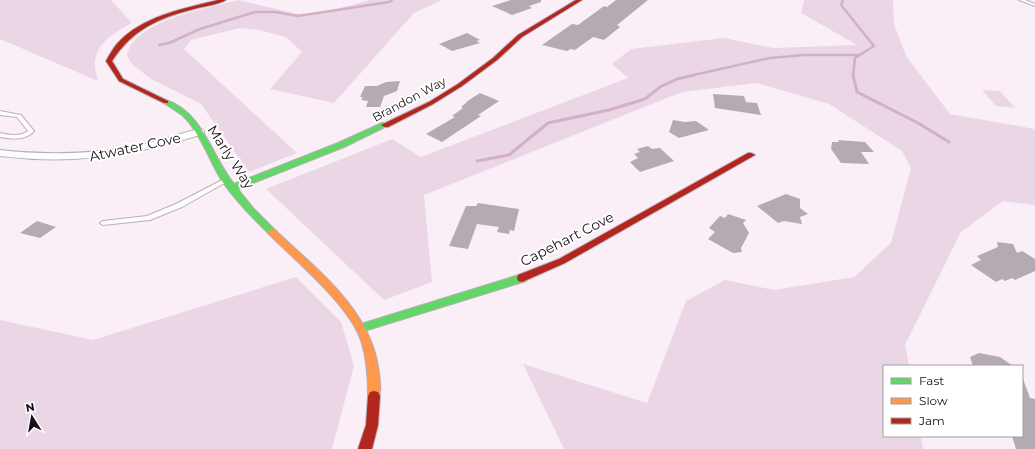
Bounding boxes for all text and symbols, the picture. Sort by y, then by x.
street label: Brandon Way [369,73,449,125]
street label: Marly Way [204,122,259,193]
street label: Atwater Cove [88,129,182,165]
street label: Capehart Cove [517,208,617,270]
legend [883,365,1023,437]
text: Fast [919,373,944,388]
text: Slow [919,393,948,408]
north arrow [12,397,52,437]
text: N [24,399,36,415]
text: Jam [918,413,945,428]

